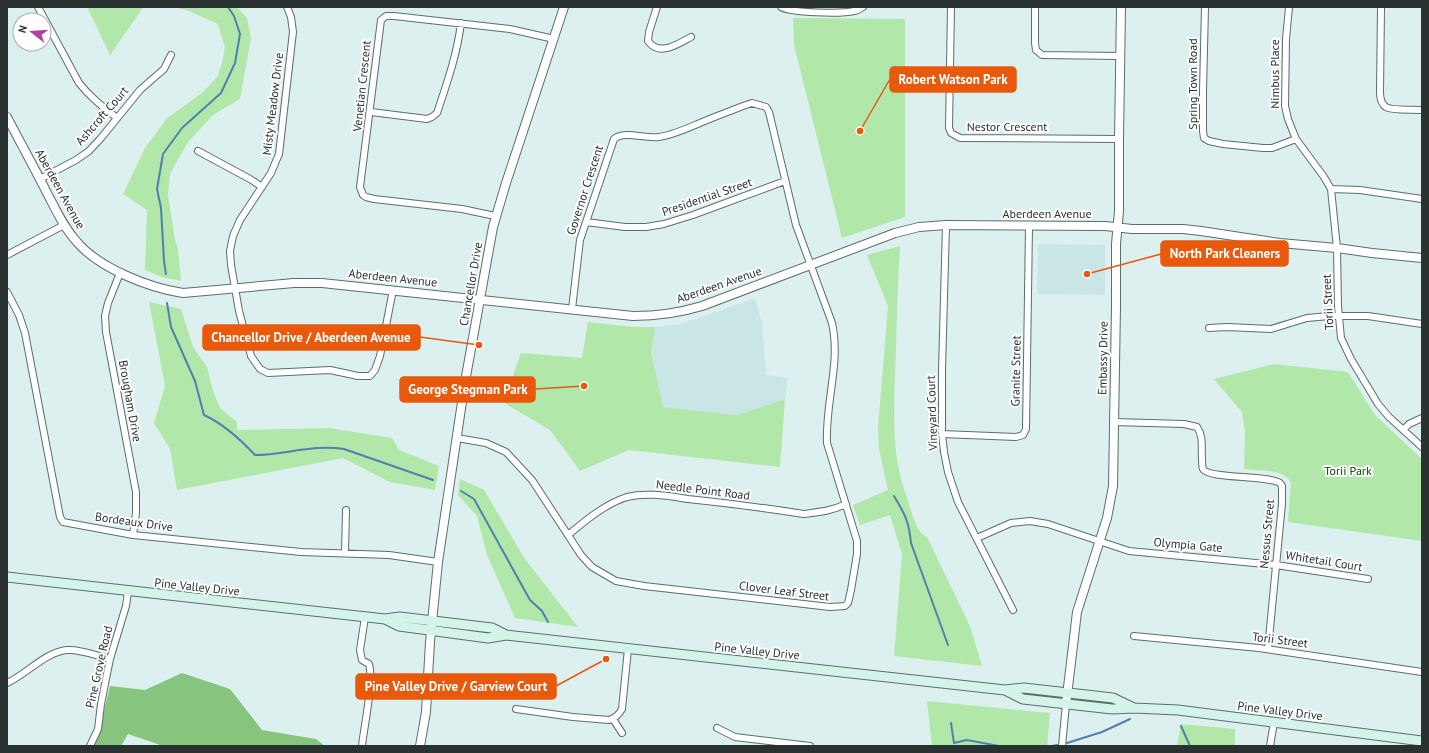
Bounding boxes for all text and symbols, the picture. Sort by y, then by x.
north arrow [12,12,52,52]
text: N [15,24,30,35]
street label: Spring Town Road [1185,38,1200,130]
street label: Nimbus Place [1267,39,1282,109]
street label: Venetian Crescent [349,40,374,133]
street label: Misty Meadow Drive [259,52,286,156]
callout: Robert Watson Park [890,67,1016,92]
text: Robert Watson Park [898,71,1008,88]
street label: Ashcroft Court [72,83,131,148]
street label: Nestor Crescent [967,119,1047,134]
street label: Governor Crescent [563,143,606,237]
street label: Aberdeen Avenue [32,146,89,231]
street label: Presidential Street [660,174,754,219]
street label: Aberdeen Avenue [1002,206,1092,221]
street label: Chancellor Drive [456,241,485,327]
callout: North Park Cleaners [1161,241,1288,266]
text: North Park Cleaners [1170,245,1281,262]
street label: Aberdeen Avenue [674,263,763,306]
street label: Aberdeen Avenue [348,265,438,290]
street label: Torii Street [1319,274,1336,330]
street label: Embassy Drive [1094,321,1111,395]
callout: Chancellor Drive / Aberdeen Avenue [203,325,420,350]
text: Chancellor Drive / Aberdeen Avenue [211,329,411,346]
street label: Granite Street [1007,335,1024,407]
street label: Brougham Drive [116,359,145,443]
street label: Vineyard Court [923,375,940,452]
callout: George Stegman Park [400,377,535,402]
text: George Stegman Park [408,381,528,398]
park label: Torii Park [1324,463,1372,478]
street label: Needle Point Road [655,476,751,503]
street label: Nessus Street [1256,499,1277,569]
street label: Bordeaux Drive [94,509,174,534]
street label: Olympia Gate [1153,534,1223,555]
street label: Whitetail Court [1285,547,1364,574]
street label: Pine Valley Drive [154,575,240,598]
street label: Clover Leaf Street [738,578,830,603]
street label: Pine Grove Road [82,624,115,709]
street label: Torii Street [1251,629,1309,650]
street label: Pine Valley Drive [714,639,800,662]
callout: Pine Valley Drive / Garview Court [356,674,556,699]
text: Pine Valley Drive / Garview Court [365,678,548,695]
street label: Pine Valley Drive [1237,698,1324,723]

